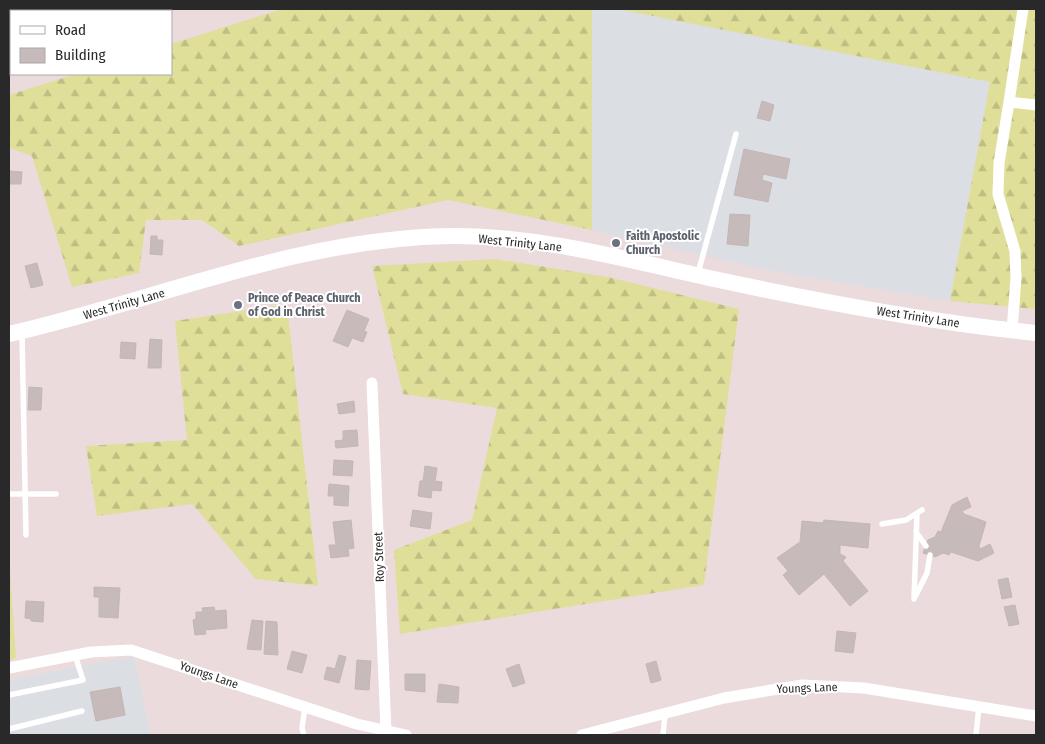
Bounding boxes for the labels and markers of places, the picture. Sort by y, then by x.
place label: Faith Apostolic Church [626,229,700,257]
marker: Faith Apostolic Church [610,237,622,249]
place label: Prince of Peace Church of God in Christ [248,291,360,319]
marker: Prince of Peace Church of God in Christ [232,299,244,311]

